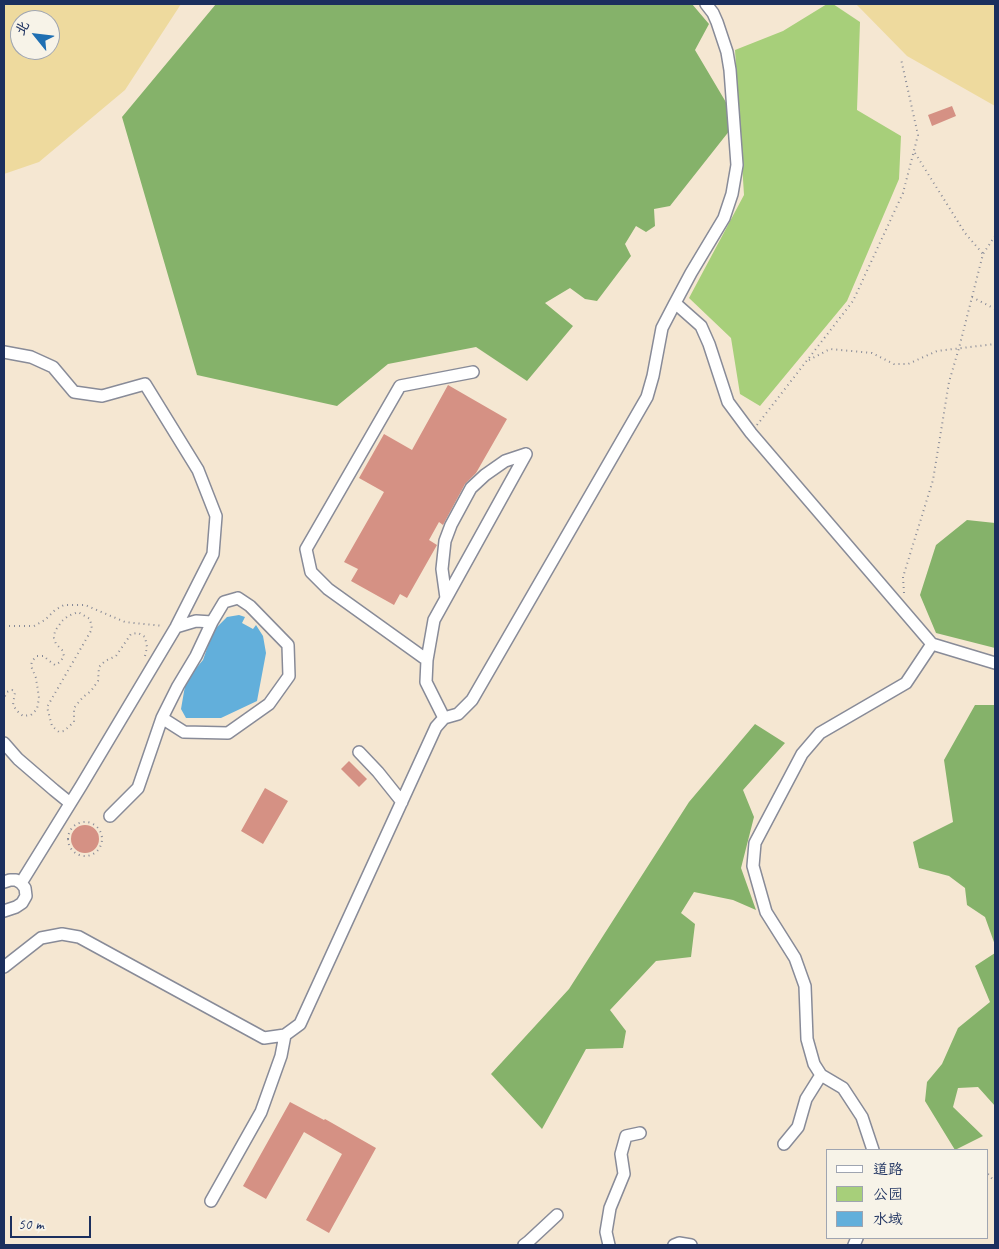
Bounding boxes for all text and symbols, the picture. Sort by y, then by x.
north arrow [10,10,60,60]
text: 北 [11,18,33,38]
legend [826,1149,989,1239]
text: 道路 [873,1160,903,1179]
text: 公园 [873,1185,903,1204]
scale bar [12,1206,94,1238]
text: 水域 [873,1210,903,1229]
text: 50 m [18,1215,44,1234]

